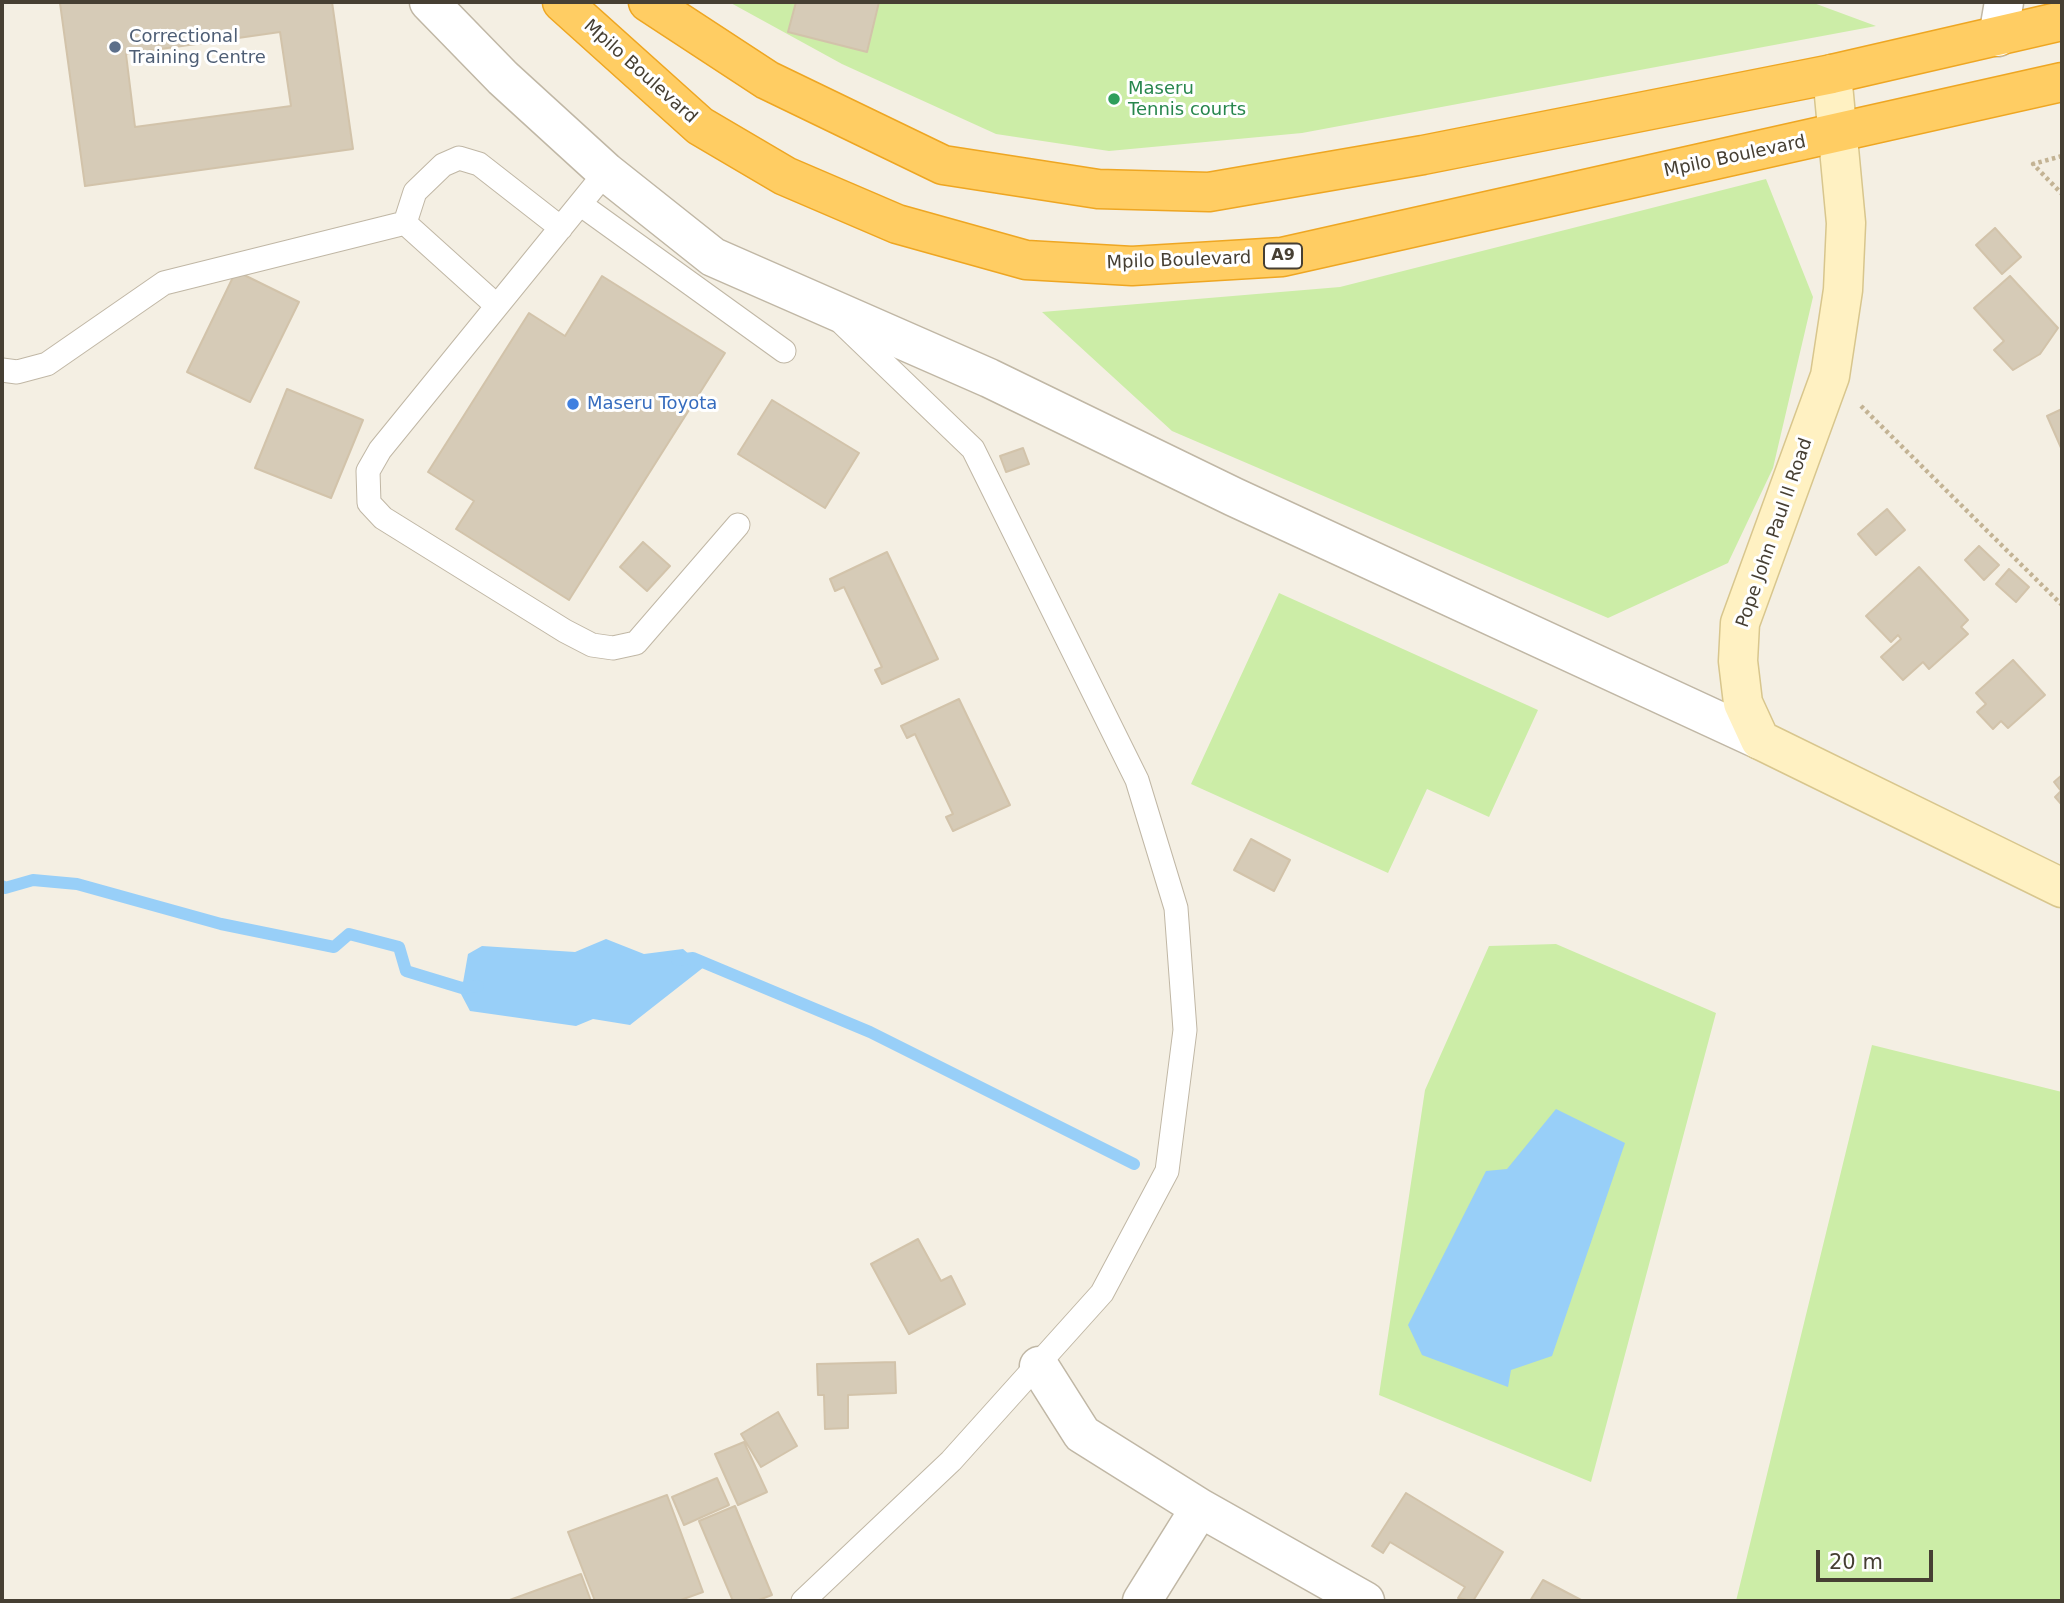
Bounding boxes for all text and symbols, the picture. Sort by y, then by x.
street label: Mpilo Boulevard [579,16,701,128]
place label: Correctional Training Centre [129,26,266,68]
marker: Correctional Training Centre [107,39,123,55]
place label: Maseru Tennis courts [1128,78,1246,120]
marker: Maseru Tennis courts [1106,91,1122,107]
street label: Mpilo Boulevard [1662,131,1808,183]
road number: A9 [1264,244,1302,268]
street label: Mpilo Boulevard [1106,248,1252,274]
place label: Maseru Toyota [587,393,717,415]
marker: Maseru Toyota [565,396,581,412]
street label: Pope John Paul II Road [1732,435,1818,631]
scale bar [1819,1536,1936,1580]
text: 20 m [1829,1550,1883,1574]

